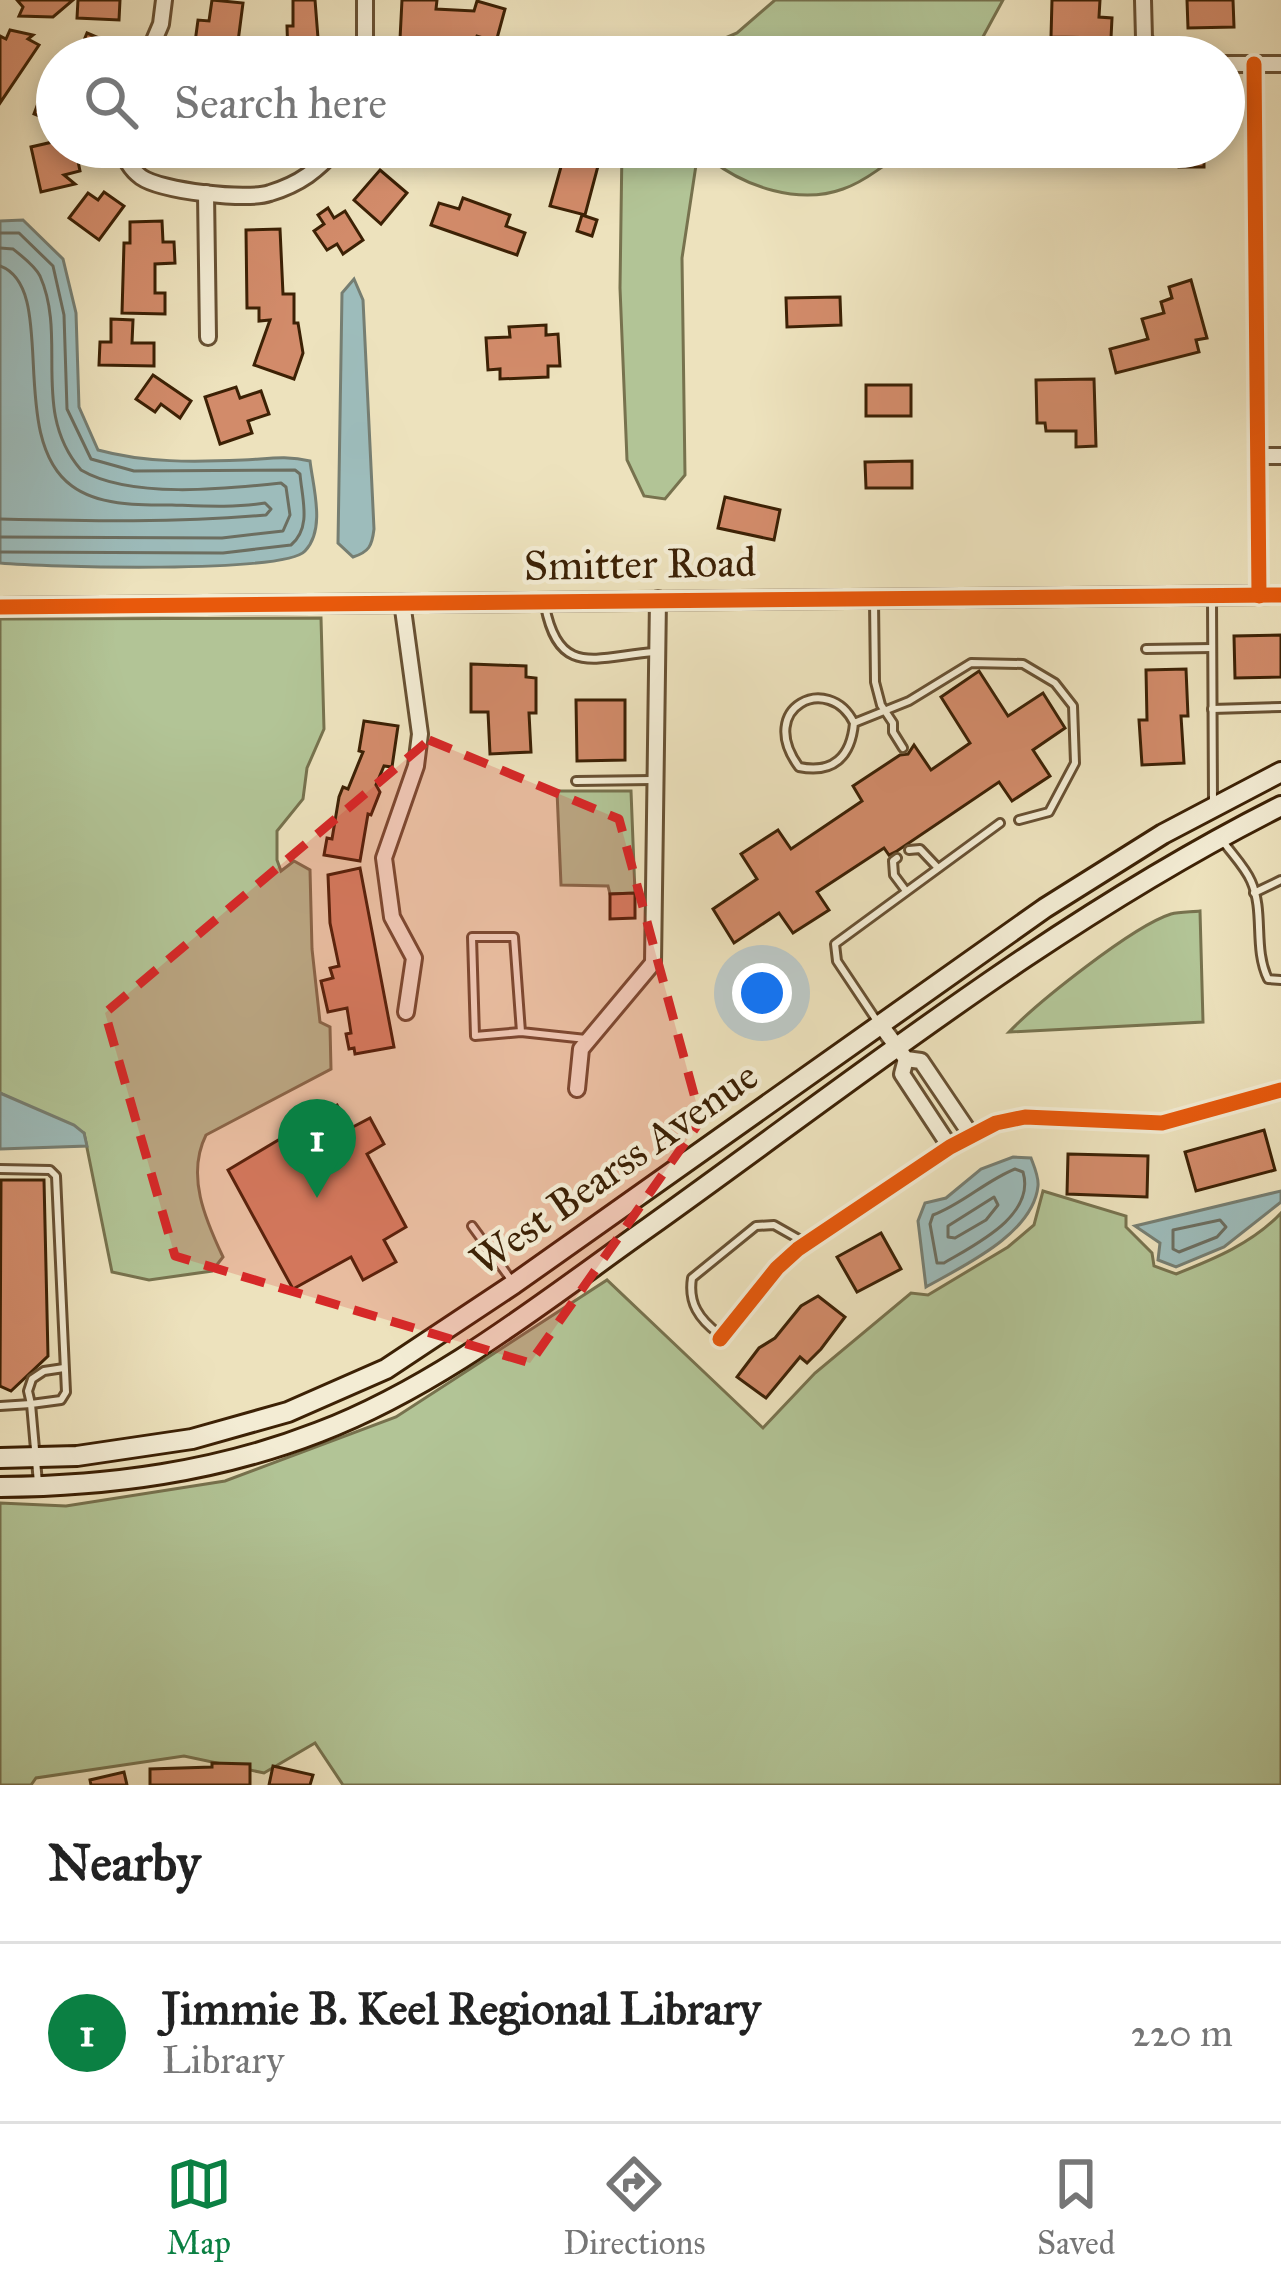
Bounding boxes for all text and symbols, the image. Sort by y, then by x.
search box [36,36,1245,168]
icon: search [78,69,144,135]
text: Search here [174,75,387,130]
street label: Smitter Road [523,536,757,592]
your location [732,963,792,1023]
street label: West Bearss Avenue [460,1049,768,1287]
pin: 1 [278,1099,356,1198]
text: Nearby [48,1832,200,1894]
text: Jimmie B. Keel Regional Library [162,1981,761,2036]
text: 1 [79,2009,95,2057]
text: 220 m [1131,2009,1233,2057]
text: Library [162,2036,284,2084]
tab: Map [166,2151,232,2263]
tab: Directions [563,2151,705,2263]
tab: Saved [1037,2151,1115,2263]

